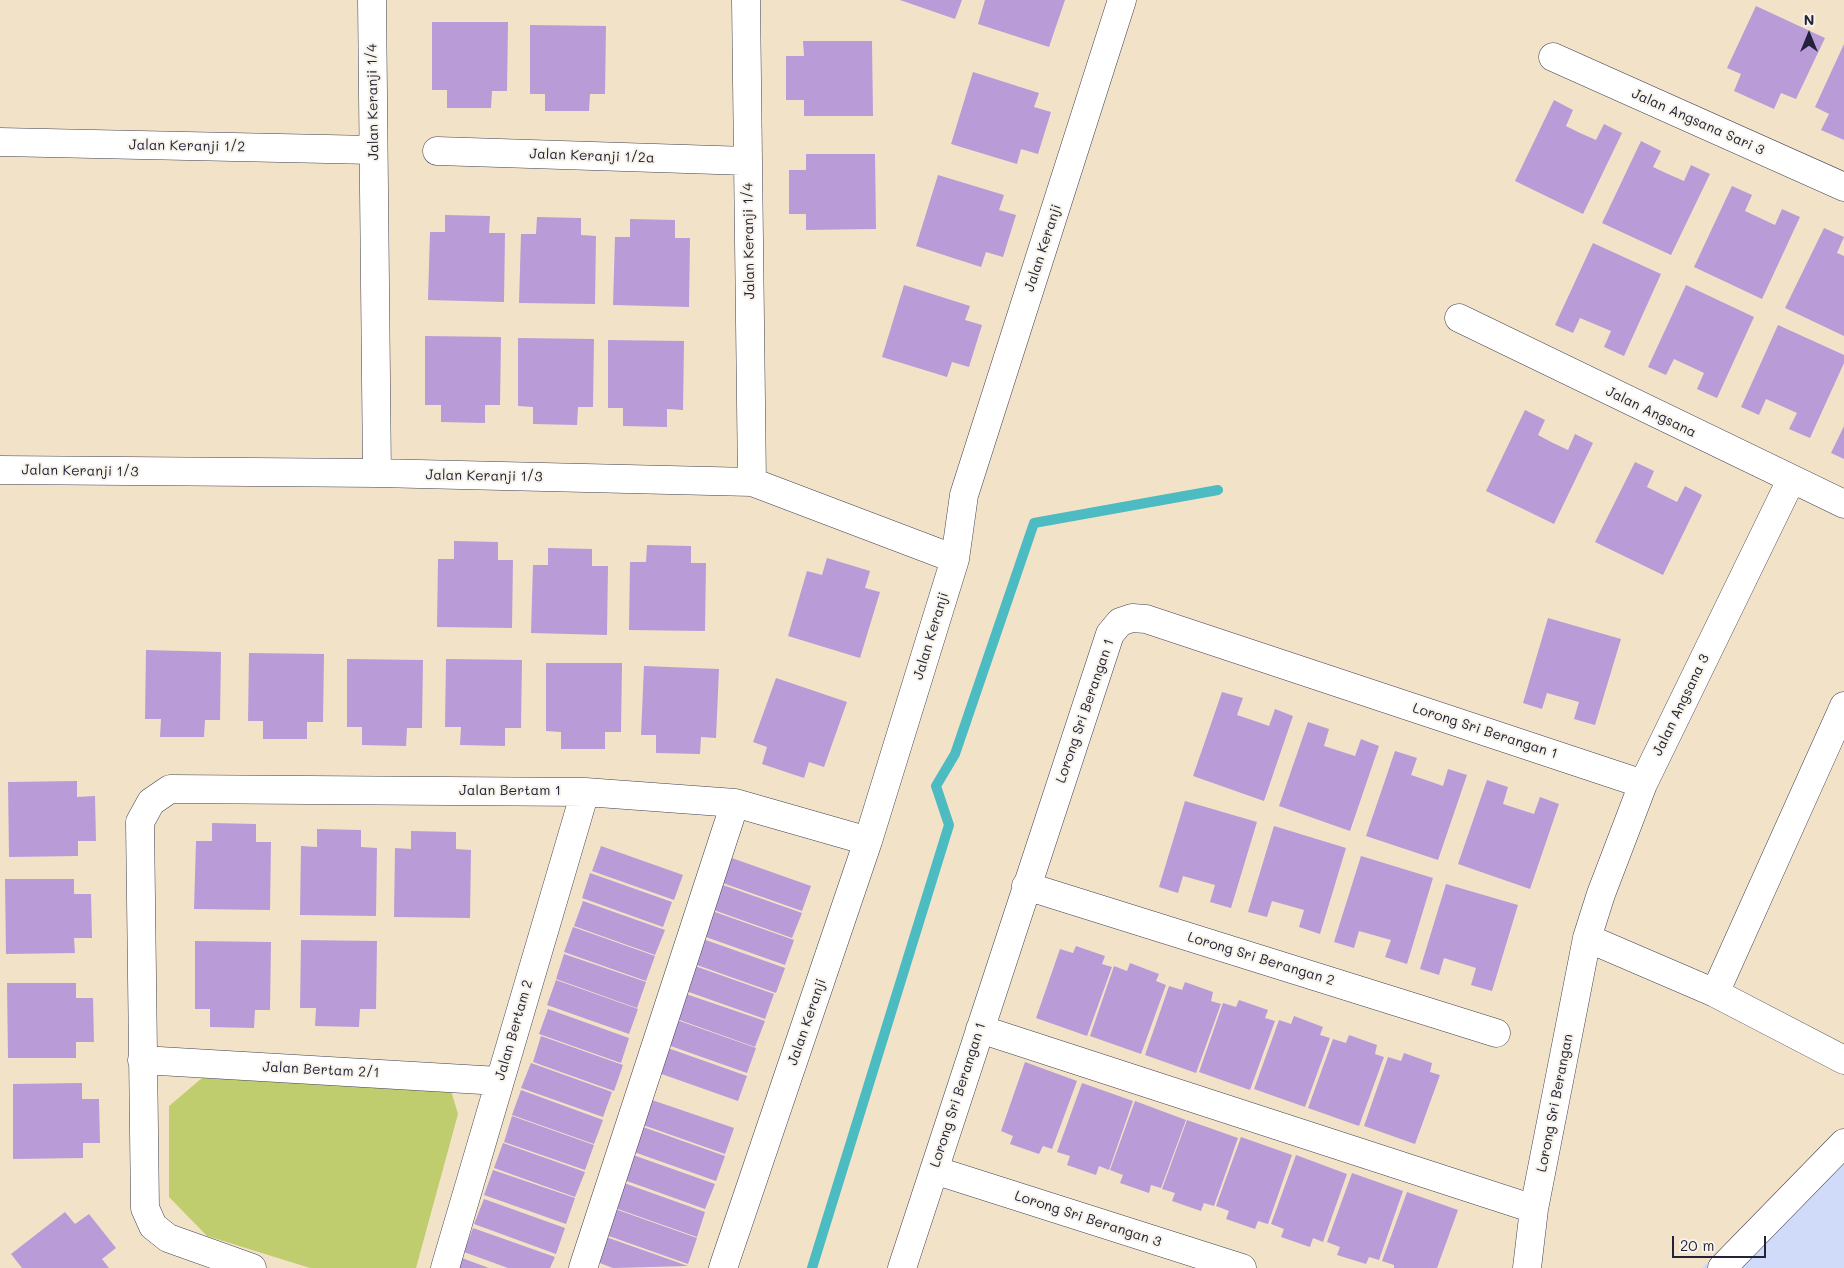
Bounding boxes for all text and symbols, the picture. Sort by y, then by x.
north arrow [1784,10,1834,60]
text: N [1804,10,1814,29]
street label: Jalan Keranji 1/4 [364,43,382,161]
street label: Jalan Angsana Sari 3 [1629,85,1767,159]
street label: Jalan Keranji 1/2 [129,137,245,155]
street label: Jalan Keranji 1/2a [529,145,655,167]
street label: Jalan Keranji 1/4 [740,182,758,300]
street label: Jalan Keranji [1021,202,1065,294]
street label: Jalan Angsana [1603,383,1699,441]
street label: Jalan Keranji 1/3 [21,462,139,480]
street label: Jalan Keranji 1/3 [425,467,543,485]
street label: Jalan Keranji [910,590,952,682]
street label: Lorong Sri Berangan 1 [1052,637,1118,785]
street label: Jalan Angsana 3 [1649,651,1713,759]
street label: Lorong Sri Berangan 1 [1410,700,1560,762]
street label: Jalan Bertam 1 [459,783,561,799]
street label: Lorong Sri Berangan 2 [1185,929,1337,989]
street label: Jalan Keranji [784,976,830,1068]
street label: Jalan Bertam 2 [492,978,536,1082]
street label: Lorong Sri Berangan 1 [927,1020,989,1170]
street label: Lorong Sri Berangan [1533,1032,1577,1174]
street label: Jalan Bertam 2/1 [262,1059,380,1081]
street label: Lorong Sri Berangan 3 [1013,1187,1163,1251]
scale bar [1674,1226,1768,1258]
text: 20 m [1680,1235,1714,1255]

